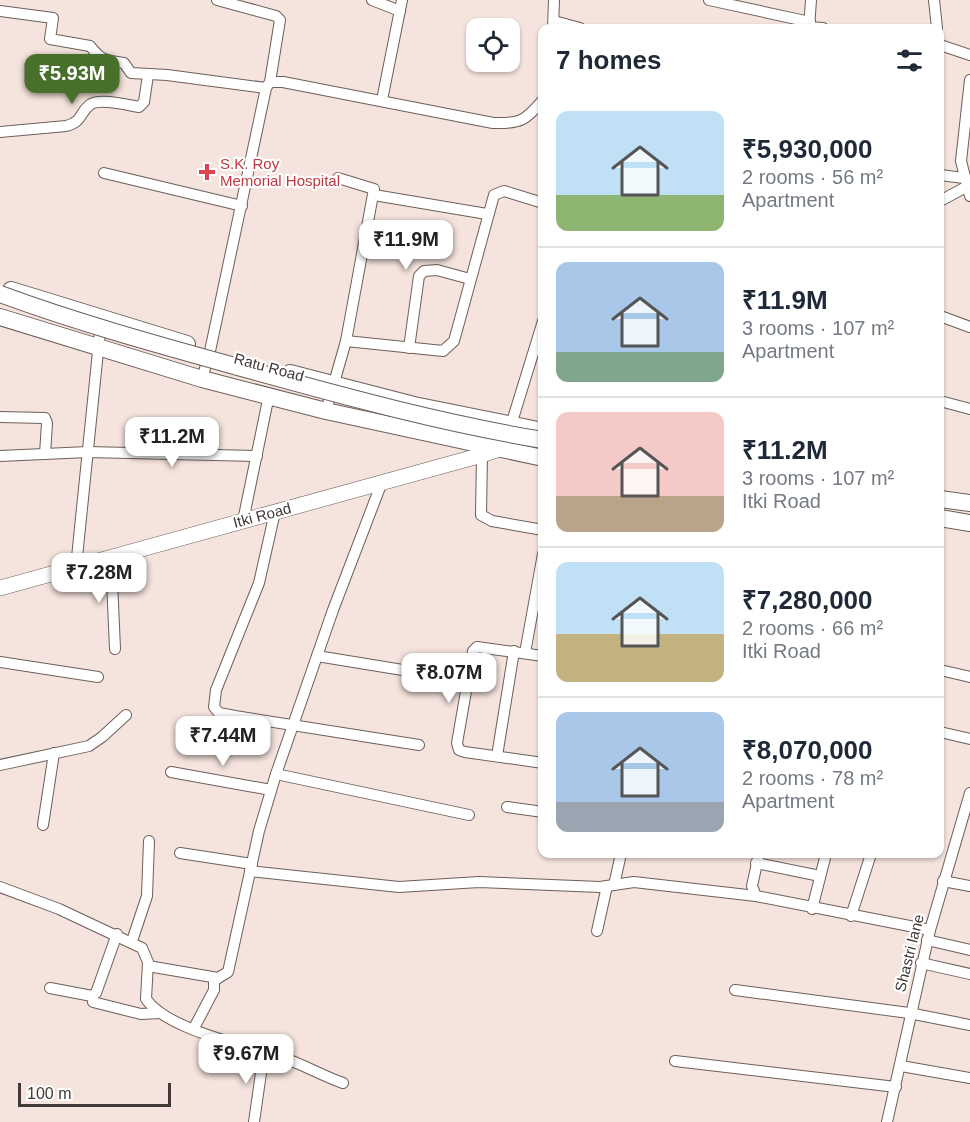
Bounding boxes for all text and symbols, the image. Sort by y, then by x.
map controls [466,18,520,72]
button: locate [466,18,520,72]
icon: filters [893,44,926,77]
text: 7 homes [556,45,662,75]
pin: ₹5.93M [23,54,121,105]
text: ₹5.93M [38,62,106,84]
text: ₹5,930,000 [742,134,873,164]
icon: home [604,135,676,207]
place label: S.K. Roy Memorial Hospital [220,155,340,189]
marker: S.K. Roy Memorial Hospital [198,163,216,181]
text: 2 rooms · 56 m² [742,166,883,188]
text: Apartment [742,189,834,211]
pin: ₹11.9M [357,220,455,271]
text: ₹11.9M [373,228,439,250]
text: ₹11.9M [742,285,828,315]
icon: home [604,286,676,358]
text: 3 rooms · 107 m² [742,317,894,339]
text: Apartment [742,340,834,362]
street label: Ratu Road [232,350,306,384]
pin: ₹11.2M [123,417,221,468]
text: ₹11.2M [139,425,205,447]
text: ₹11.2M [742,435,828,465]
icon: home [604,436,676,508]
text: 3 rooms · 107 m² [742,467,894,489]
text: Itki Road [742,490,821,512]
street label: Itki Road [231,499,293,531]
pin: ₹7.28M [50,553,148,604]
text: ₹7.28M [65,561,133,583]
text: ₹7,280,000 [742,585,873,615]
icon: home [604,586,676,658]
text: 2 rooms · 66 m² [742,617,883,639]
text: Itki Road [742,640,821,662]
pin: ₹8.07M [400,653,498,704]
text: ₹8.07M [415,661,483,683]
pin: ₹7.44M [174,716,272,767]
text: ₹7.44M [189,724,257,746]
text: ₹8,070,000 [742,735,873,765]
icon: home [604,736,676,808]
text: 2 rooms · 78 m² [742,767,883,789]
text: Apartment [742,790,834,812]
street label: Shastri lane [891,913,927,993]
pin: ₹9.67M [197,1034,295,1085]
text: ₹9.67M [212,1042,280,1064]
scale bar [18,1080,171,1108]
text: 100 m [27,1085,71,1102]

